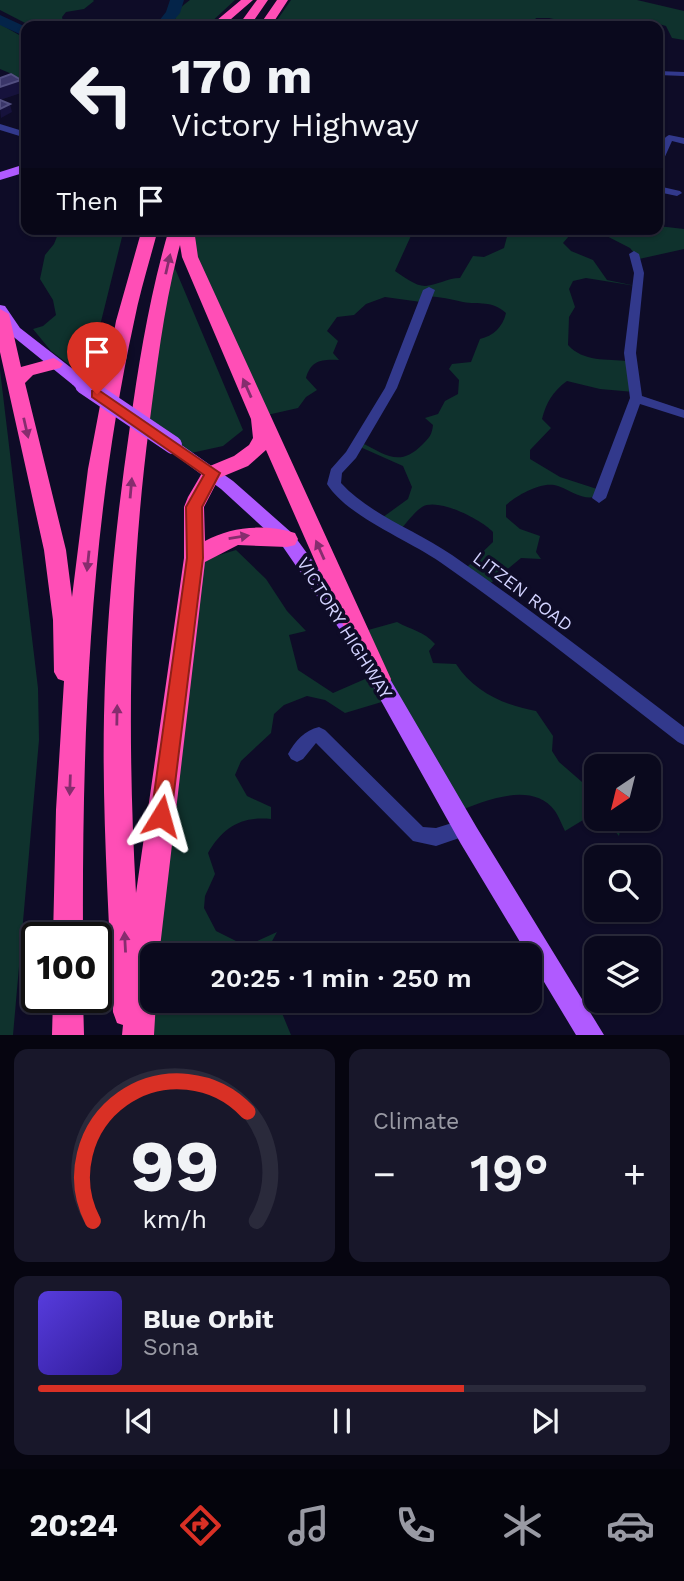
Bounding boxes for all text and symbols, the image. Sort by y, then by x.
text: 170 m [171,47,312,105]
icon: left [56,49,147,140]
text: Victory Highway [171,106,419,144]
icon: arrive [132,182,170,220]
text: Then [56,186,118,216]
one-way arrow [162,253,173,275]
pin [67,322,127,394]
icon: arrive [78,333,116,371]
one-way arrow [241,378,253,398]
one-way arrow [20,417,31,439]
one-way arrow [126,477,137,499]
one-way arrow [228,531,250,542]
one-way arrow [314,540,326,560]
street label: LITZEN ROAD [469,547,577,635]
one-way arrow [82,550,93,572]
street label: VICTORY HIGHWAY [293,553,397,703]
one-way arrow [111,704,123,726]
north arrow [584,754,662,831]
map controls [584,754,661,1013]
one-way arrow [65,774,76,796]
position arrow [124,779,198,853]
button: search [584,845,661,922]
speed limit sign: 100 [21,922,112,1013]
one-way arrow [119,931,130,953]
button: layers [584,936,661,1013]
text: 20:25 · 1 min · 250 m [210,963,472,993]
text: Climate [373,1108,459,1135]
text: 99 [130,1124,219,1210]
text: 19° [470,1143,549,1204]
text: − [373,1152,396,1196]
text: + [623,1152,646,1196]
text: km/h [142,1205,207,1234]
text: Blue Orbit [143,1304,273,1334]
text: Sona [143,1334,199,1361]
icon: previous [120,1402,158,1440]
icon: pause [323,1402,361,1440]
icon: next [526,1402,564,1440]
icon: directions [176,1501,225,1550]
icon: music [284,1501,333,1550]
icon: phone [391,1501,440,1550]
icon: climate [498,1501,547,1550]
icon: car [606,1501,655,1550]
text: 20:24 [29,1506,118,1544]

